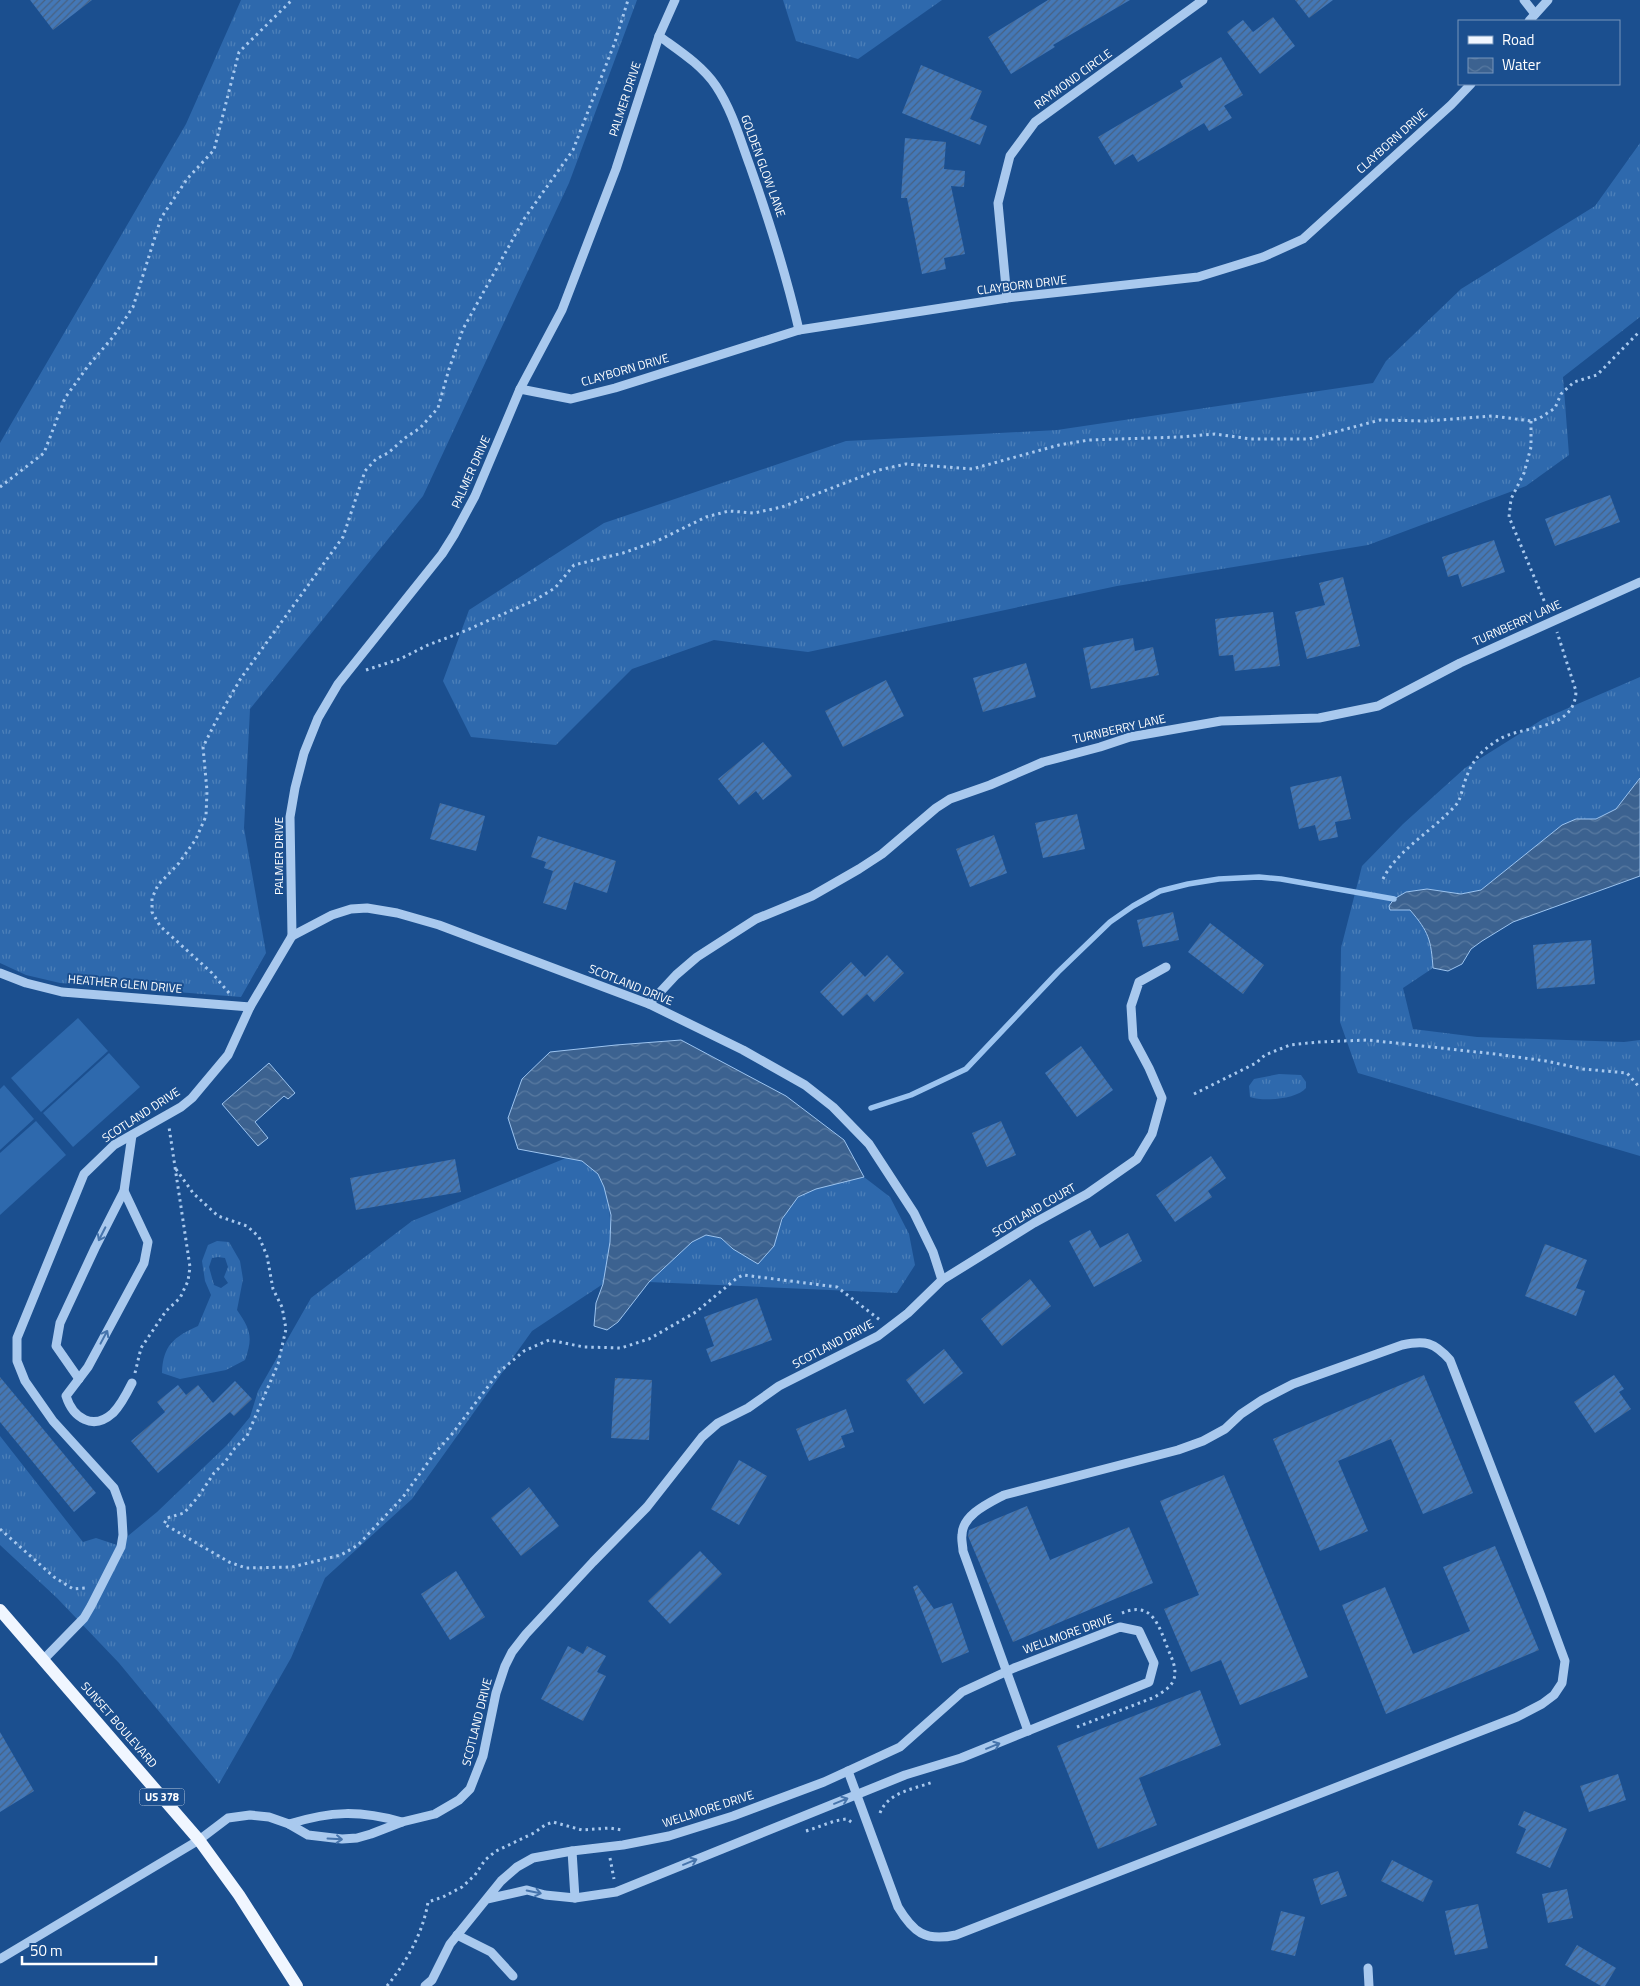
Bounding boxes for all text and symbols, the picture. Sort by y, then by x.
legend [1458,20,1620,85]
text: Road [1502,28,1534,51]
street label: RAYMOND CIRCLE [1030,43,1116,114]
text: Water [1502,53,1541,76]
street label: PALMER DRIVE [603,58,646,139]
street label: CLAYBORN DRIVE [1352,103,1432,178]
street label: GOLDEN GLOW LANE [736,112,791,220]
street label: CLAYBORN DRIVE [976,270,1068,299]
street label: CLAYBORN DRIVE [579,348,671,391]
street label: PALMER DRIVE [446,432,495,511]
street label: TURNBERRY LANE [1470,594,1564,651]
street label: TURNBERRY LANE [1071,709,1168,748]
street label: PALMER DRIVE [269,817,288,895]
street label: SCOTLAND DRIVE [586,959,677,1010]
street label: HEATHER GLEN DRIVE [67,969,183,998]
street label: SCOTLAND DRIVE [98,1082,184,1147]
street label: SCOTLAND COURT [988,1178,1080,1241]
one-way arrow [97,1227,107,1242]
street label: SCOTLAND DRIVE [789,1314,877,1373]
one-way arrow [99,1331,109,1345]
street label: WELLMORE DRIVE [1020,1608,1116,1659]
street label: SCOTLAND DRIVE [456,1676,497,1768]
street label: SUNSET BOULEVARD [77,1677,162,1772]
one-way arrow [985,1740,1000,1750]
street label: WELLMORE DRIVE [660,1785,756,1832]
road number: US 378 [140,1788,184,1805]
one-way arrow [833,1796,848,1805]
one-way arrow [326,1834,342,1843]
one-way arrow [682,1857,697,1867]
one-way arrow [526,1888,542,1897]
scale bar [22,1934,156,1966]
text: 50 m [30,1939,63,1962]

